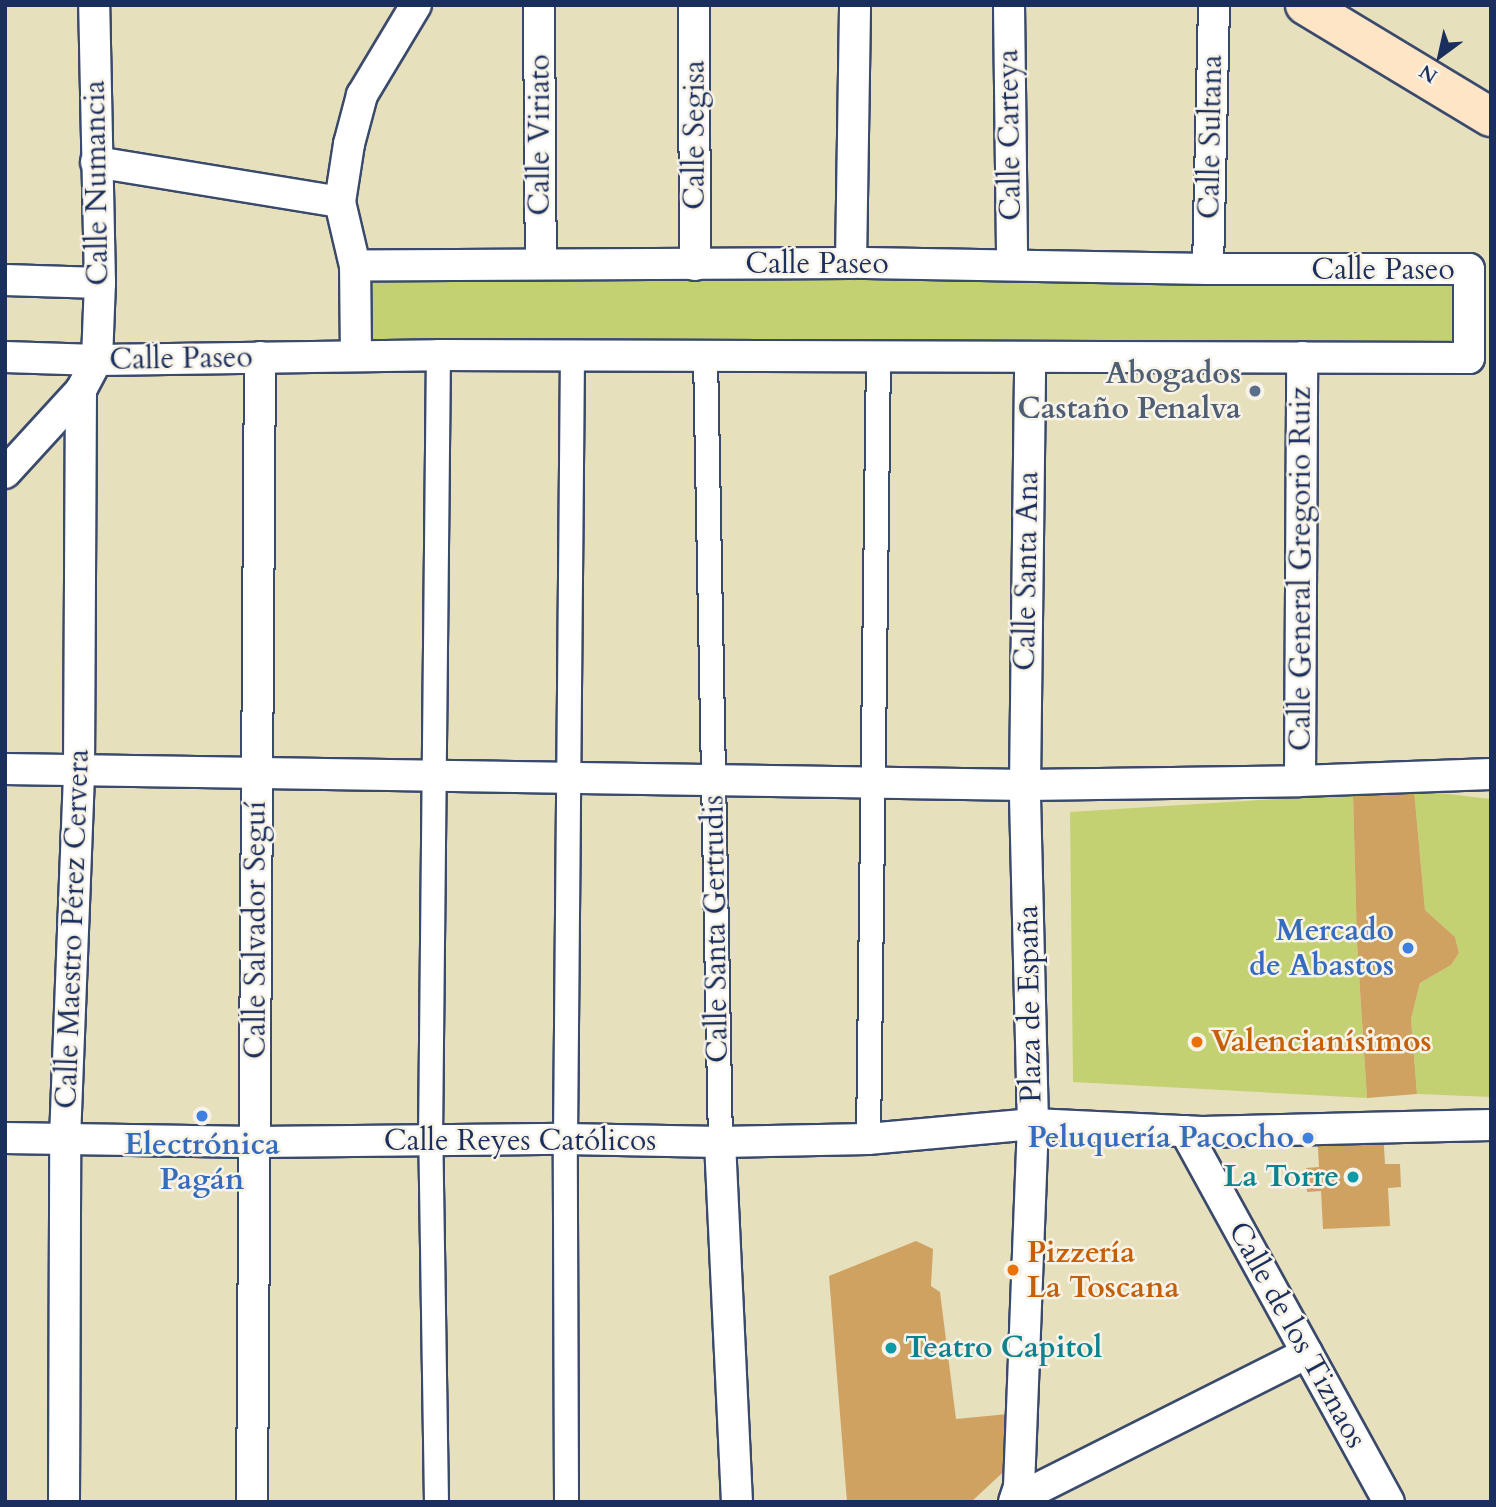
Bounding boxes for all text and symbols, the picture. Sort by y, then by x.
north arrow [1405,21,1475,91]
street label: Calle Carteya [991,49,1029,221]
street label: Calle Viriato [522,54,558,216]
street label: Calle Sultana [1192,54,1230,220]
text: N [1415,58,1443,89]
street label: Calle Segisa [677,60,713,210]
street label: Calle Numancia [77,80,117,286]
street label: Calle Paseo [745,246,889,282]
street label: Calle Paseo [1311,252,1455,288]
street label: Calle Paseo [109,340,253,378]
place label: Abogados Castaño Penalva [1017,356,1241,426]
marker: Abogados Castaño Penalva [1247,383,1263,399]
street label: Calle General Gregorio Ruiz [1283,387,1319,751]
street label: Calle Santa Ana [1007,471,1047,671]
street label: Calle Maestro Pérez Cervera [49,748,97,1110]
street label: Calle Santa Gertrudis [696,795,736,1063]
street label: Calle Salvador Seguí [238,801,274,1059]
street label: Plaza de España [1010,905,1050,1103]
place label: Mercado de Abastos [1249,913,1394,984]
marker: Mercado de Abastos [1400,940,1416,956]
place label: Valencianísimos [1211,1024,1432,1060]
marker: Valencianísimos [1189,1034,1205,1050]
marker: Electrónica Pagán [194,1108,210,1124]
place label: Peluquería Pacocho [1028,1120,1294,1156]
street label: Calle Reyes Católicos [384,1123,656,1159]
place label: Electrónica Pagán [124,1127,280,1198]
marker: Peluquería Pacocho [1300,1130,1316,1146]
place label: La Torre [1223,1159,1339,1195]
marker: La Torre [1345,1169,1361,1185]
street label: Calle de los Tiznaos [1220,1216,1374,1454]
place label: Pizzería La Toscana [1027,1235,1179,1306]
marker: Pizzería La Toscana [1005,1262,1021,1278]
place label: Teatro Capitol [905,1330,1102,1366]
marker: Teatro Capitol [883,1340,899,1356]

